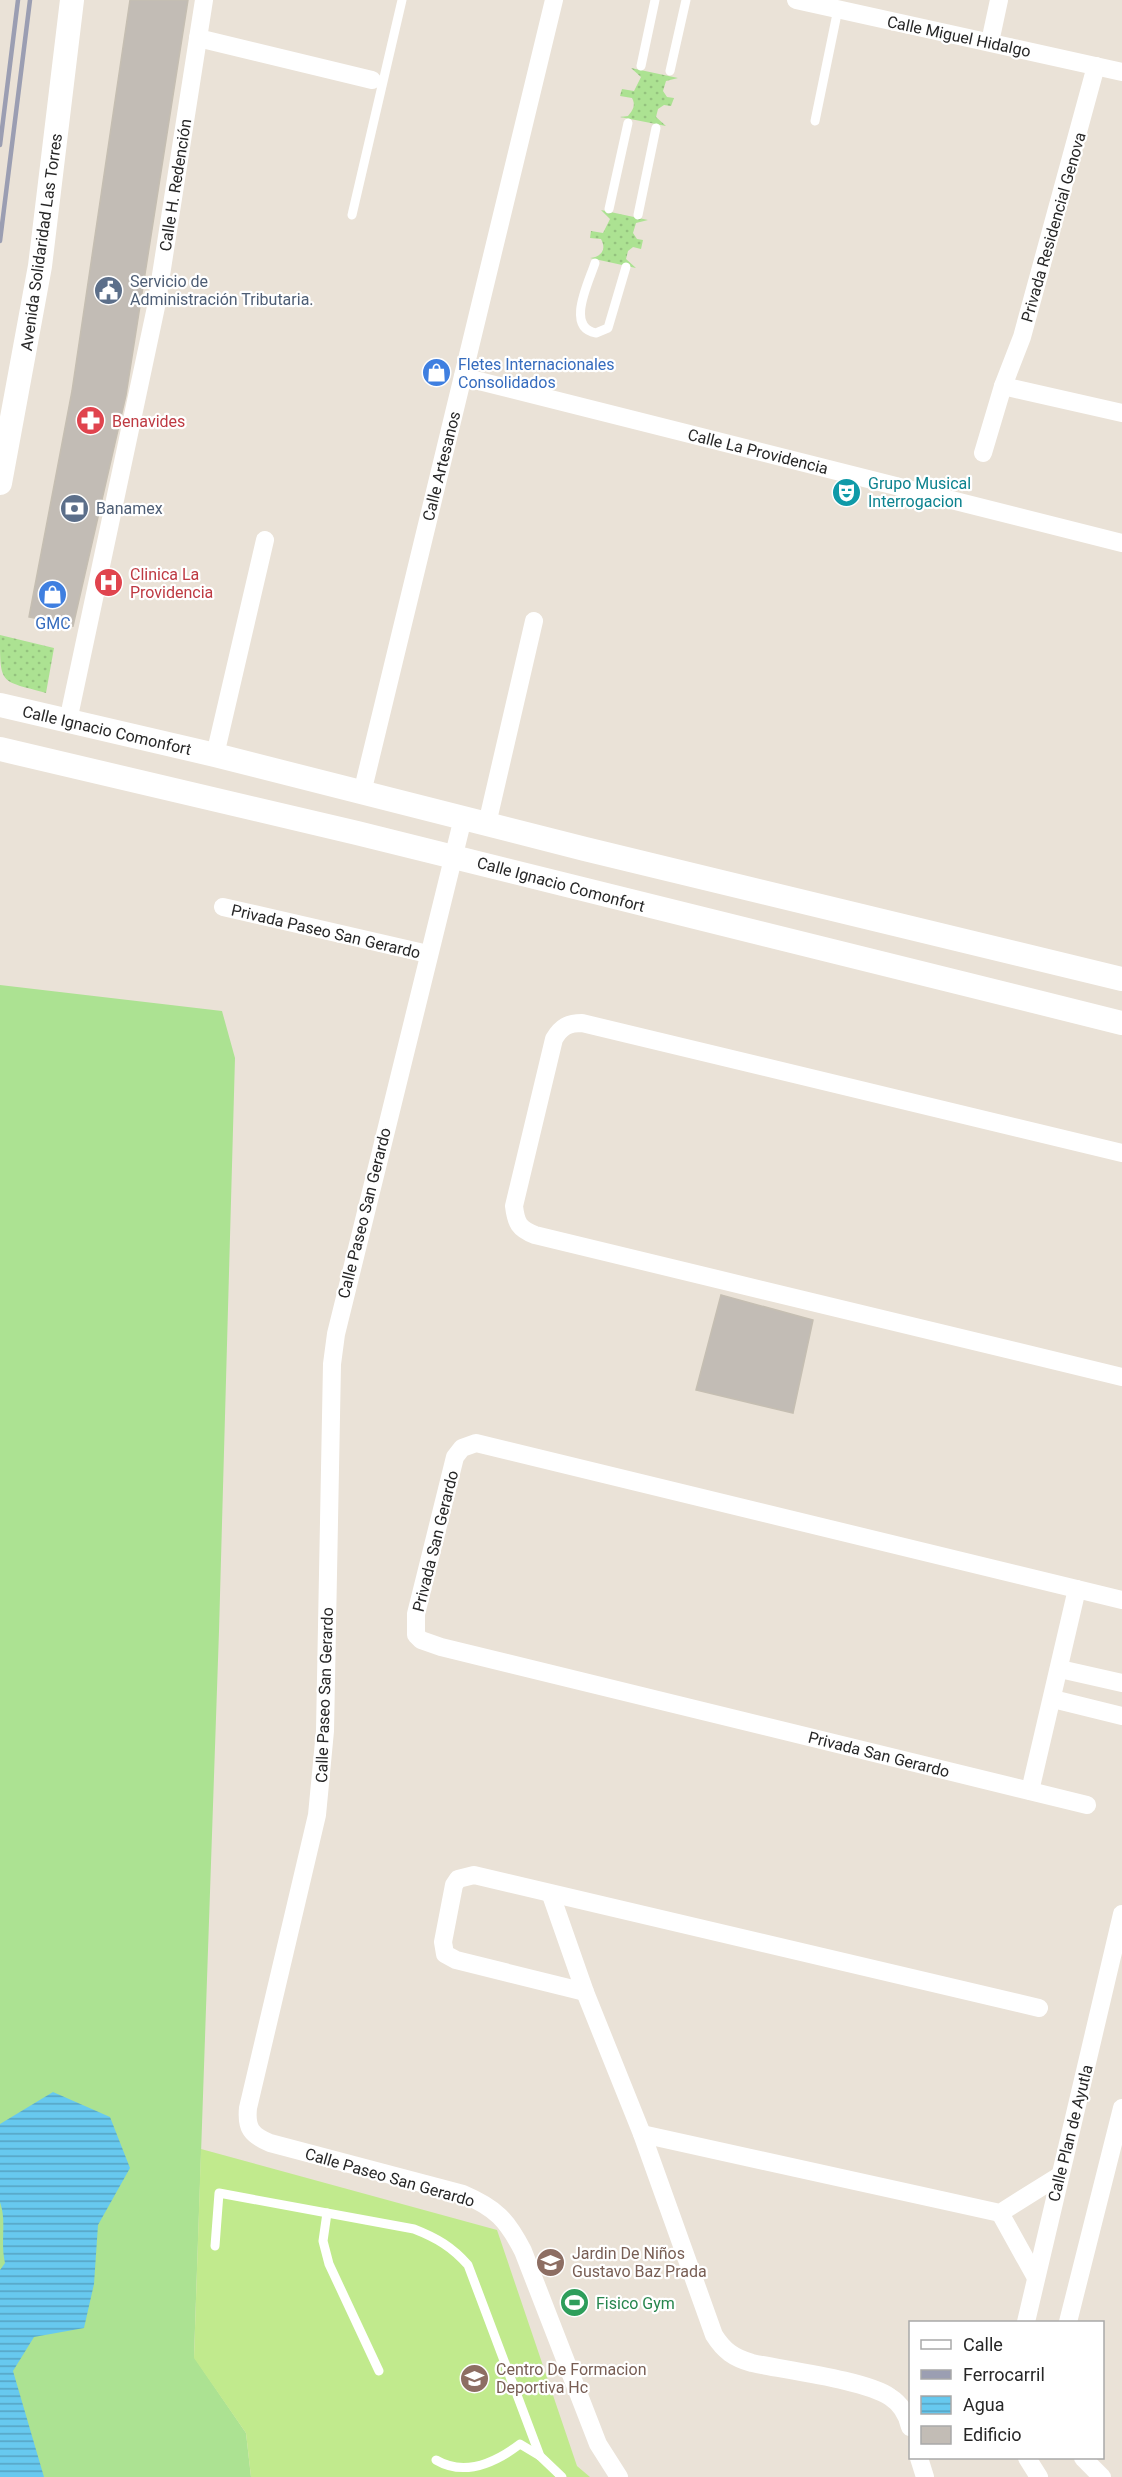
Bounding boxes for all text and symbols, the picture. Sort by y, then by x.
street label: Calle Miguel Hidalgo [885,12,1032,61]
street label: Calle H. Redención [156,117,195,253]
street label: Privada Residencial Genova [1017,130,1090,324]
street label: Avenida Solidaridad Las Torres [17,132,66,352]
place label: Servicio de Administración Tributaria. [130,272,314,309]
public building icon: Servicio de Administración Tributaria. [93,274,125,306]
place label: Fletes Internacionales Consolidados [458,355,615,392]
shop icon: Fletes Internacionales Consolidados [421,357,453,389]
pharmacy icon: Benavides [75,405,107,437]
street label: Calle Artesanos [419,409,464,523]
place label: Benavides [112,412,185,431]
street label: Calle La Providencia [686,425,830,478]
place label: Grupo Musical Interrogacion [868,474,971,511]
theatre icon: Grupo Musical Interrogacion [831,476,863,508]
bank icon: Banamex [59,492,91,524]
place label: Banamex [96,499,163,518]
place label: Clinica La Providencia [130,565,213,602]
hospital icon: Clinica La Providencia [93,567,125,599]
shop icon: GMC [37,579,69,611]
place label: GMC [35,614,71,633]
street label: Calle Ignacio Comonfort [21,702,193,759]
street label: Calle Ignacio Comonfort [475,853,647,916]
street label: Privada Paseo San Gerardo [229,900,422,963]
street label: Calle Paseo San Gerardo [334,1126,395,1301]
street label: Privada San Gerardo [409,1468,462,1614]
street label: Calle Paseo San Gerardo [312,1607,337,1783]
street label: Privada San Gerardo [806,1728,952,1781]
street label: Calle Plan de Ayutla [1044,2063,1097,2204]
street label: Calle Paseo San Gerardo [303,2144,477,2211]
place label: Jardin De Niños Gustavo Baz Prada [572,2244,707,2281]
school or university icon: Jardin De Niños Gustavo Baz Prada [535,2246,567,2278]
sports icon: Fisico Gym [559,2287,591,2319]
place label: Fisico Gym [596,2294,675,2313]
legend [909,2321,1104,2459]
text: Calle [963,2334,1003,2355]
place label: Centro De Formacion Deportiva Hc [496,2360,646,2397]
school or university icon: Centro De Formacion Deportiva Hc [459,2362,491,2394]
text: Ferrocarril [963,2364,1045,2385]
text: Agua [963,2394,1005,2415]
text: Edificio [963,2424,1022,2445]

